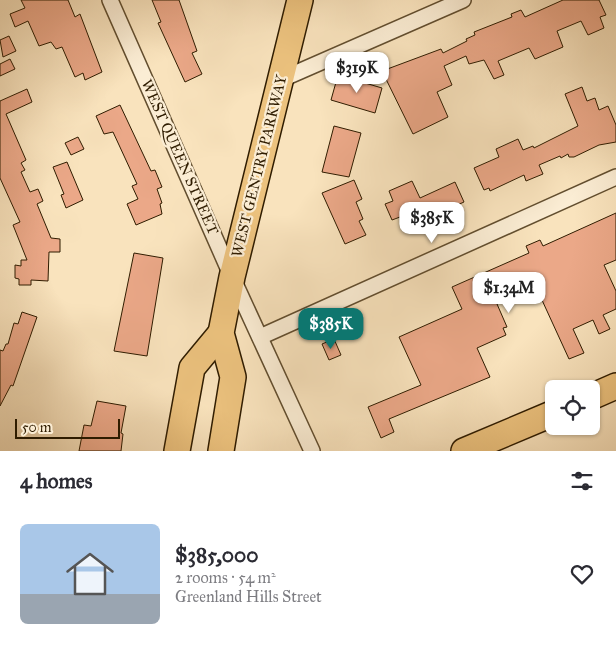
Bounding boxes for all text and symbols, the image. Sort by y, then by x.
pin: $319K [322,52,392,94]
text: $319K [336,58,378,77]
street label: WEST GENTRY PARKWAY [228,73,290,259]
street label: WEST QUEEN STREET [138,77,222,237]
pin: $385K [397,202,467,244]
text: $385K [410,208,454,227]
pin: $1.34M [468,272,550,314]
text: $1.34M [483,278,535,297]
pin: $385K [296,308,366,350]
text: $385K [309,314,353,333]
map controls [545,380,600,435]
button: locate [545,380,600,435]
scale bar [15,416,120,439]
text: 50 m [22,419,51,436]
icon: filters [568,467,596,495]
text: 4 homes [20,468,92,494]
text: $385,000 [175,542,258,568]
icon: home [60,544,120,604]
icon: heart [568,560,596,588]
text: 2 rooms · 54 m² [175,568,276,587]
text: Greenland Hills Street [175,587,322,606]

